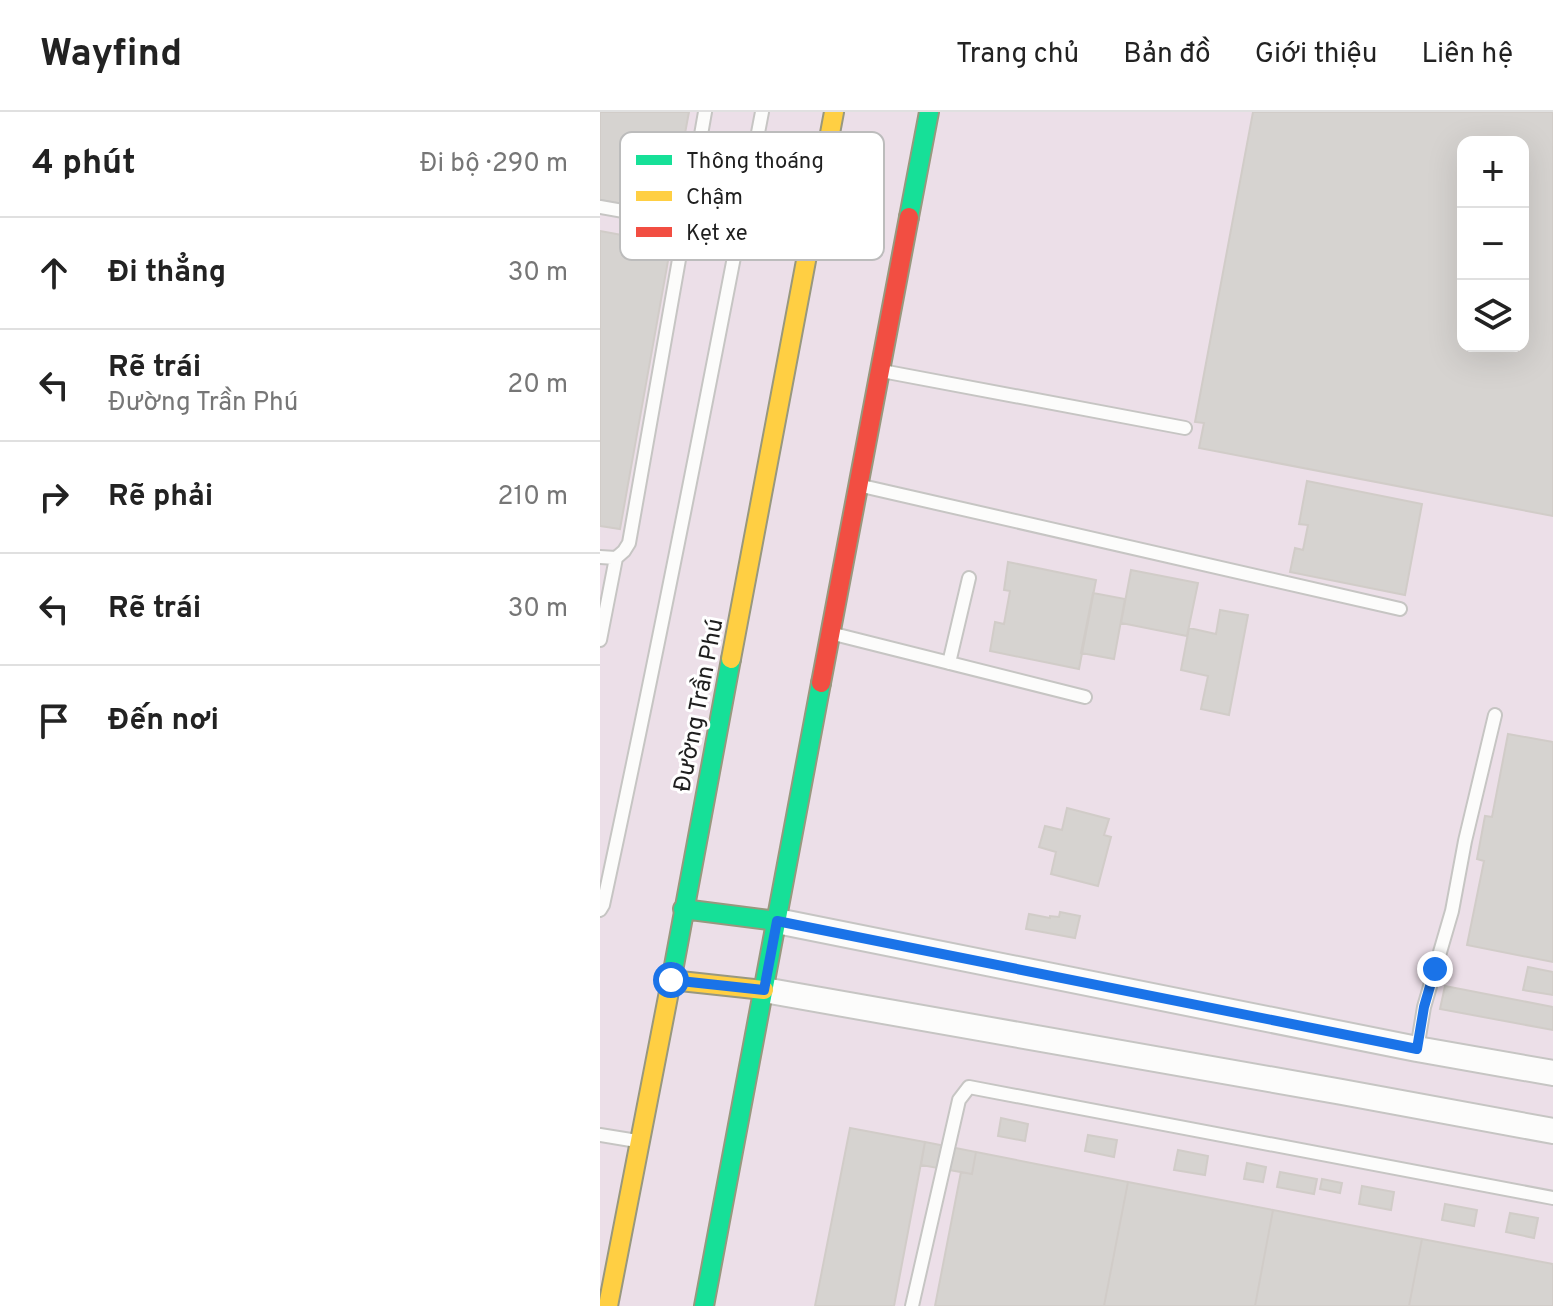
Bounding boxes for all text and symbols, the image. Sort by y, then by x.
text: Wayfind [40,31,182,80]
text: Trang chủ [956,37,1079,73]
text: Bản đồ [1123,37,1211,73]
text: Giới thiệu [1255,37,1377,73]
text: Liên hệ [1421,37,1513,73]
legend [620,132,884,260]
map controls [1457,136,1529,352]
button: + [1457,136,1529,208]
text: 4 phút [32,143,136,186]
text: Đi bộ · 290 m [420,148,568,181]
text: Thông thoáng [686,149,824,176]
text: Chậm [686,185,743,212]
button: − [1457,208,1529,280]
text: Kẹt xe [686,221,748,248]
icon: ahead [32,251,76,295]
text: Đi thẳng [108,255,226,292]
text: 30 m [508,257,568,290]
button: layers [1457,280,1529,352]
text: Rẽ trái [108,350,201,387]
icon: left [32,363,76,407]
text: 20 m [507,369,568,402]
text: Đường Trần Phú [108,387,298,420]
icon: right [32,475,76,519]
text: Rẽ phải [108,479,213,516]
text: 210 m [498,481,568,514]
icon: left [32,587,76,631]
text: Rẽ trái [108,591,201,628]
text: 30 m [508,593,568,626]
street label: Đường Trần Phú [667,616,731,794]
icon: arrive [32,699,76,743]
text: Đến nơi [108,703,219,740]
route end [1417,951,1453,987]
route start [653,962,689,998]

